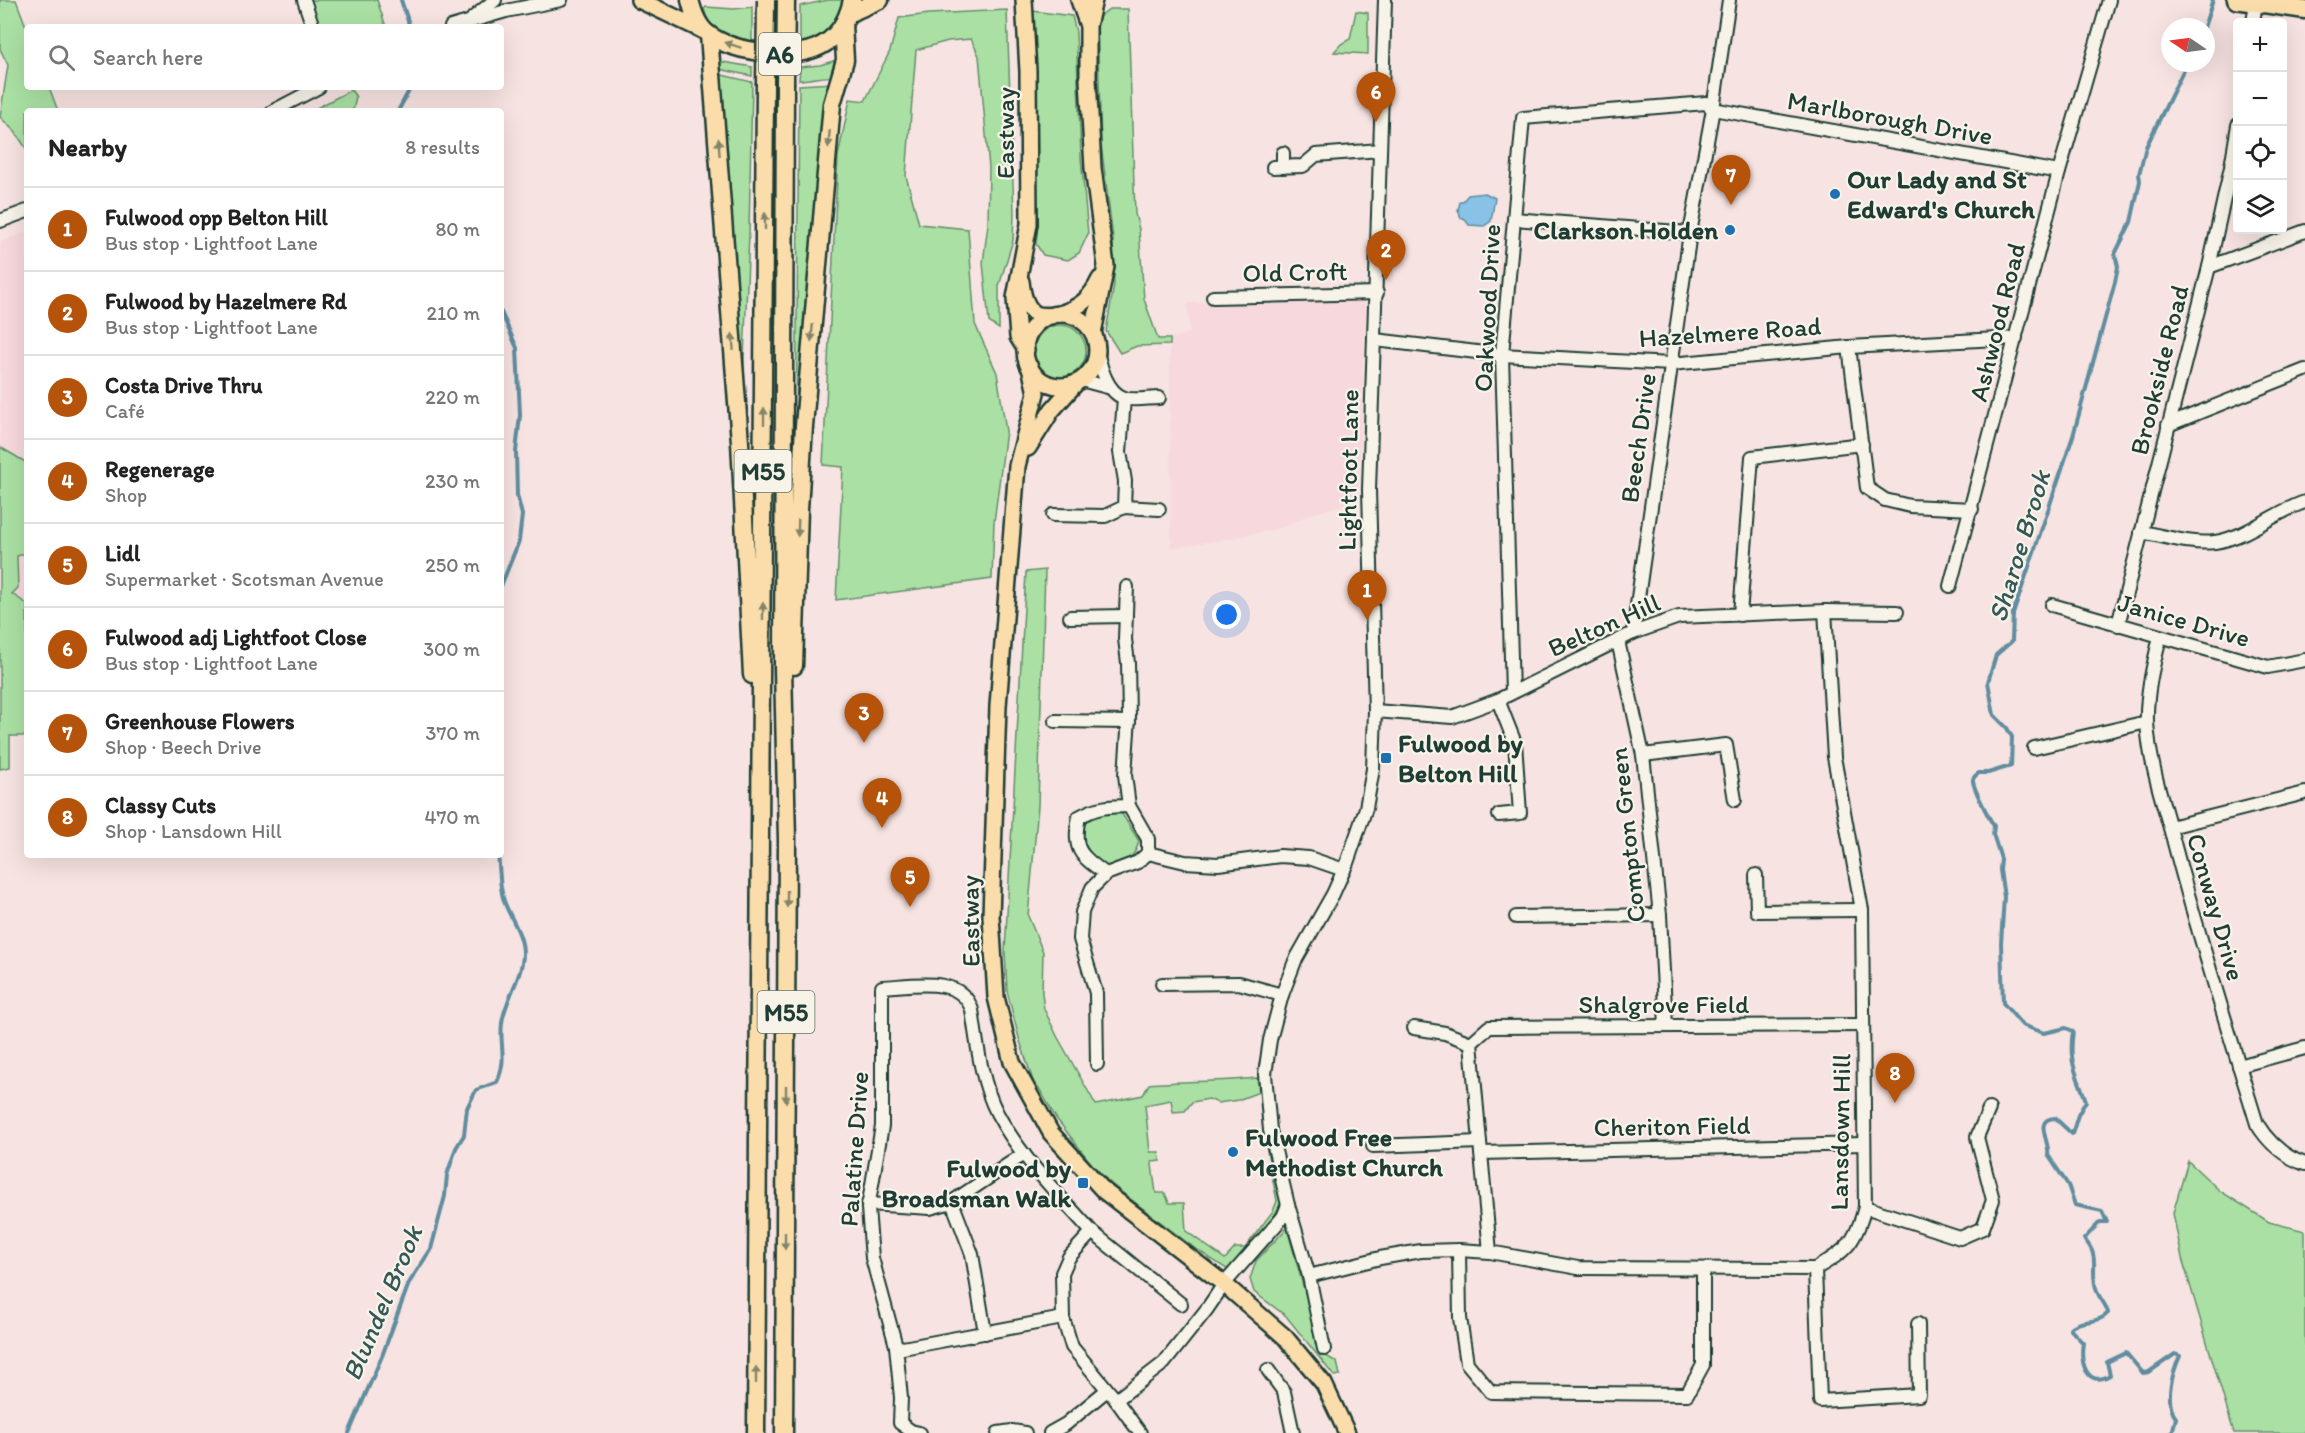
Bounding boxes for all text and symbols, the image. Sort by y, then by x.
north arrow [2161,18,2215,72]
map controls [2233,18,2287,234]
button: + [2233,18,2287,72]
search box [24,24,504,90]
road number: A6 [759,33,801,75]
one-way arrow [724,40,742,50]
icon: search [45,41,78,74]
text: Search here [93,44,203,71]
pin: 6 [1356,72,1396,122]
button: − [2233,72,2287,126]
street label: Marlborough Drive [1785,84,1995,152]
street label: Eastway [989,87,1021,179]
button: locate [2233,126,2287,180]
one-way arrow [824,130,834,149]
text: Nearby [48,131,127,163]
text: 8 results [405,135,480,159]
one-way arrow [714,138,724,157]
pin: 7 [1712,156,1750,205]
place label: Our Lady and St Edward's Church [1847,163,2035,225]
button: layers [2233,180,2287,234]
marker: Our Lady and St Edward's Church [1828,187,1842,201]
text: Fulwood opp Belton Hill [105,204,328,231]
one-way arrow [760,211,770,230]
place label: Clarkson Holden [1534,214,1718,246]
text: 1 [63,217,72,241]
text: 80 m [435,217,480,241]
street label: Oakwood Drive [1467,223,1507,393]
marker: Clarkson Holden [1723,223,1737,237]
pin: 2 [1366,230,1406,280]
text: Bus stop · Lightfoot Lane [105,231,318,255]
street label: Ashwood Road [1962,239,2032,405]
street label: Old Croft [1242,255,1348,289]
street label: Brookside Road [2122,282,2196,458]
text: Fulwood by Hazelmere Rd [105,288,347,315]
text: 2 [62,301,73,325]
text: 210 m [427,301,480,325]
street label: Hazelmere Road [1638,310,1822,354]
text: Bus stop · Lightfoot Lane [105,315,318,339]
one-way arrow [807,324,817,343]
one-way arrow [728,332,738,351]
street label: Beech Drive [1613,371,1663,505]
text: Costa Drive Thru [105,372,262,399]
text: 3 [62,385,73,409]
text: 220 m [425,385,480,409]
street label: Lightfoot Lane [1331,389,1365,551]
text: Café [105,399,145,423]
one-way arrow [759,406,769,425]
road number: M55 [734,450,792,492]
text: Regenerage [105,456,215,483]
water label: Sharoe Brook [1980,464,2058,626]
text: 4 [61,469,74,493]
text: 230 m [425,469,480,493]
text: Shop [105,483,147,507]
one-way arrow [794,518,803,537]
text: Lidl [105,540,140,567]
text: 5 [62,553,73,577]
text: 250 m [425,553,480,577]
text: Supermarket · Scotsman Avenue [105,567,384,591]
pin: 1 [1348,570,1386,620]
street label: Belton Hill [1543,586,1665,664]
street label: Janice Drive [2114,586,2254,654]
your location [1212,600,1241,629]
one-way arrow [758,601,768,620]
text: Fulwood adj Lightfoot Close [105,624,367,651]
text: 6 [62,637,73,661]
text: 300 m [423,637,480,661]
text: Bus stop · Lightfoot Lane [105,651,318,675]
pin: 3 [844,694,884,743]
text: Greenhouse Flowers [105,708,295,735]
text: 7 [63,721,72,745]
text: 370 m [426,721,480,745]
place label: Fulwood by Belton Hill [1398,727,1523,789]
text: Shop · Beech Drive [105,735,261,759]
street label: Compton Green [1602,746,1652,924]
marker: Fulwood by Belton Hill [1379,751,1393,765]
pin: 4 [862,778,902,828]
text: Classy Cuts [105,792,216,819]
text: 8 [62,805,73,829]
text: 470 m [424,805,480,829]
text: Shop · Lansdown Hill [105,819,282,843]
street label: Conway Drive [2180,830,2252,984]
pin: 5 [890,858,930,907]
street label: Eastway [953,875,987,967]
one-way arrow [782,889,792,908]
street label: Shalgrove Field [1579,988,1750,1020]
road number: M55 [758,991,814,1033]
street label: Lansdown Hill [1823,1053,1857,1211]
pin: 8 [1876,1054,1914,1103]
street label: Palatine Drive [833,1070,875,1228]
one-way arrow [781,1084,791,1103]
street label: Cheriton Field [1593,1109,1751,1143]
place label: Fulwood Free Methodist Church [1245,1121,1443,1183]
marker: Fulwood Free Methodist Church [1226,1145,1240,1159]
place label: Fulwood by Broadsman Walk [881,1152,1072,1214]
marker: Fulwood by Broadsman Walk [1076,1176,1090,1190]
water label: Blundel Brook [335,1219,430,1385]
one-way arrow [780,1232,790,1251]
one-way arrow [751,1365,761,1384]

